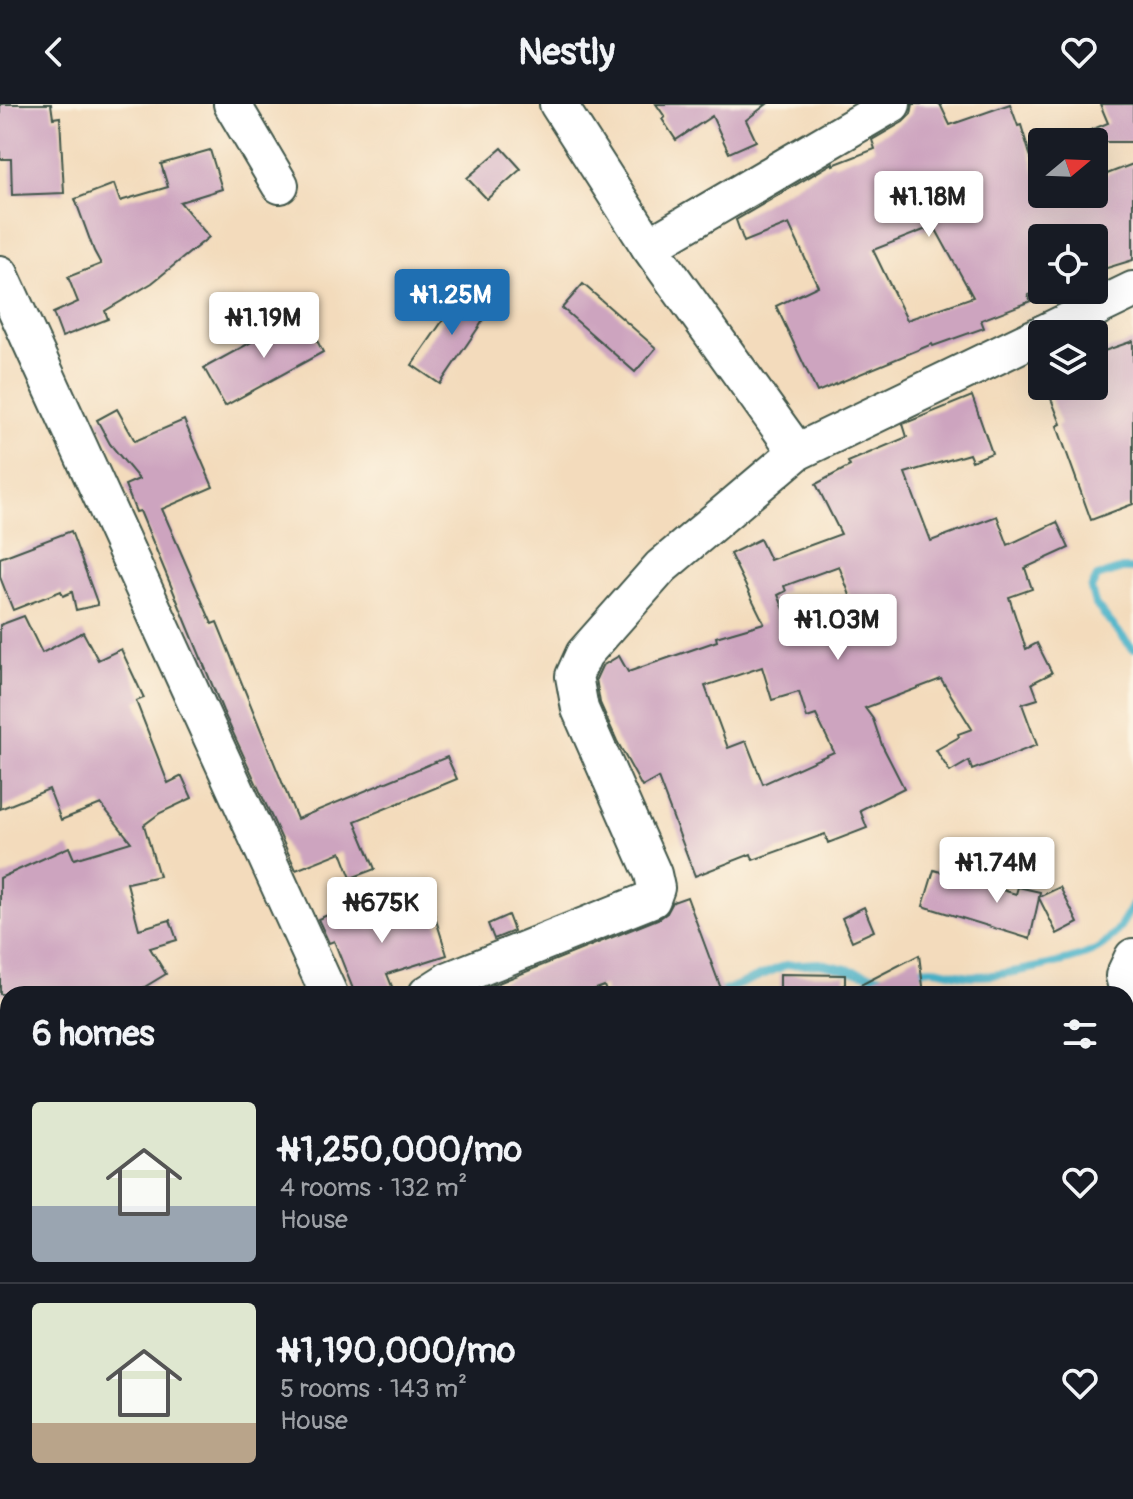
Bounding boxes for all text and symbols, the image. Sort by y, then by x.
icon: back [32,30,76,74]
text: Nestly [518,30,615,75]
icon: heart [1057,30,1101,74]
north arrow [1028,128,1108,208]
map controls [1028,128,1108,400]
pin: ₦1.18M [864,171,994,239]
text: ₦1.18M [892,181,966,213]
button: locate [1028,224,1108,304]
pin: ₦1.25M [387,269,517,337]
text: ₦1.25M [413,279,491,311]
pin: ₦1.19M [199,292,329,360]
text: ₦1.19M [227,302,301,334]
button: layers [1028,320,1108,400]
pin: ₦1.03M [773,594,903,662]
text: ₦1.03M [797,604,879,636]
pin: ₦1.74M [932,837,1062,905]
text: ₦1.74M [957,847,1037,879]
pin: ₦675K [326,877,438,945]
text: ₦675K [345,887,419,919]
icon: filters [1058,1012,1102,1056]
text: 6 homes [32,1013,155,1056]
text: ₦1,250,000/mo [280,1129,522,1172]
icon: home [96,1134,192,1230]
icon: heart [1058,1160,1102,1204]
text: 4 rooms · 132 m² [280,1172,468,1204]
text: House [280,1204,348,1236]
text: ₦1,190,000/mo [280,1330,515,1373]
icon: home [96,1335,192,1431]
icon: heart [1058,1361,1102,1405]
text: 5 rooms · 143 m² [280,1373,467,1405]
text: House [280,1405,348,1437]

